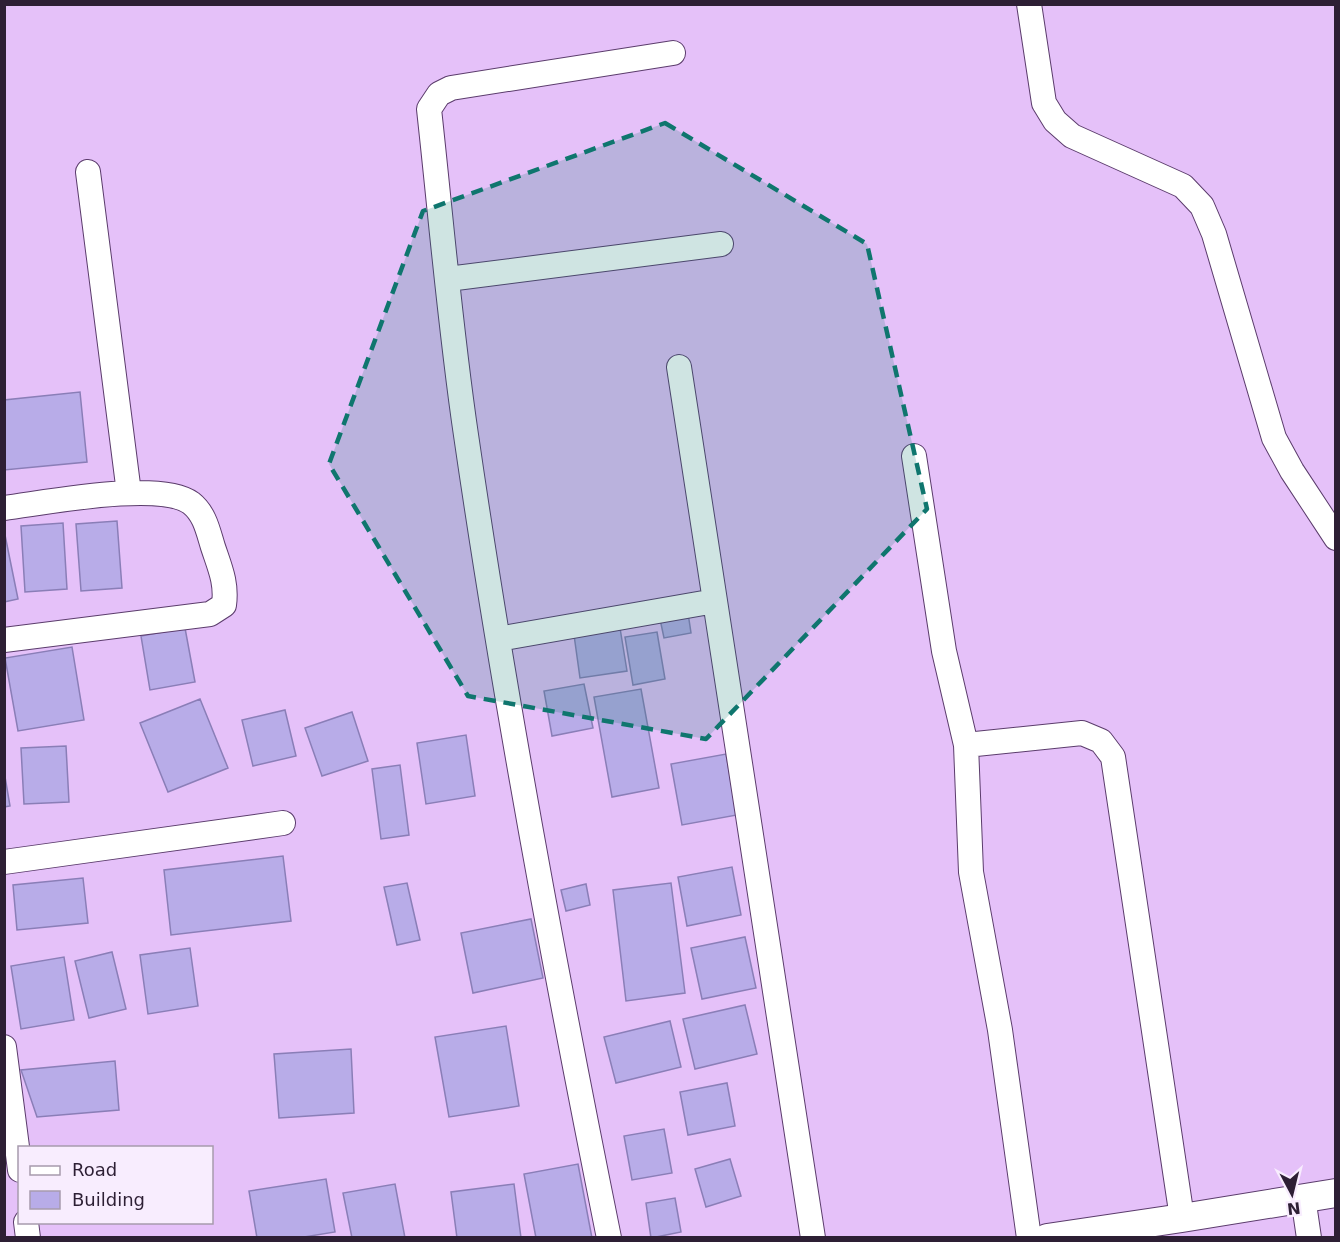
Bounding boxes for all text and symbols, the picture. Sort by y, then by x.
legend [18,1146,213,1224]
text: Road [72,1159,117,1180]
north arrow [1262,1164,1322,1224]
text: Building [72,1189,145,1210]
text: N [1286,1198,1302,1219]

